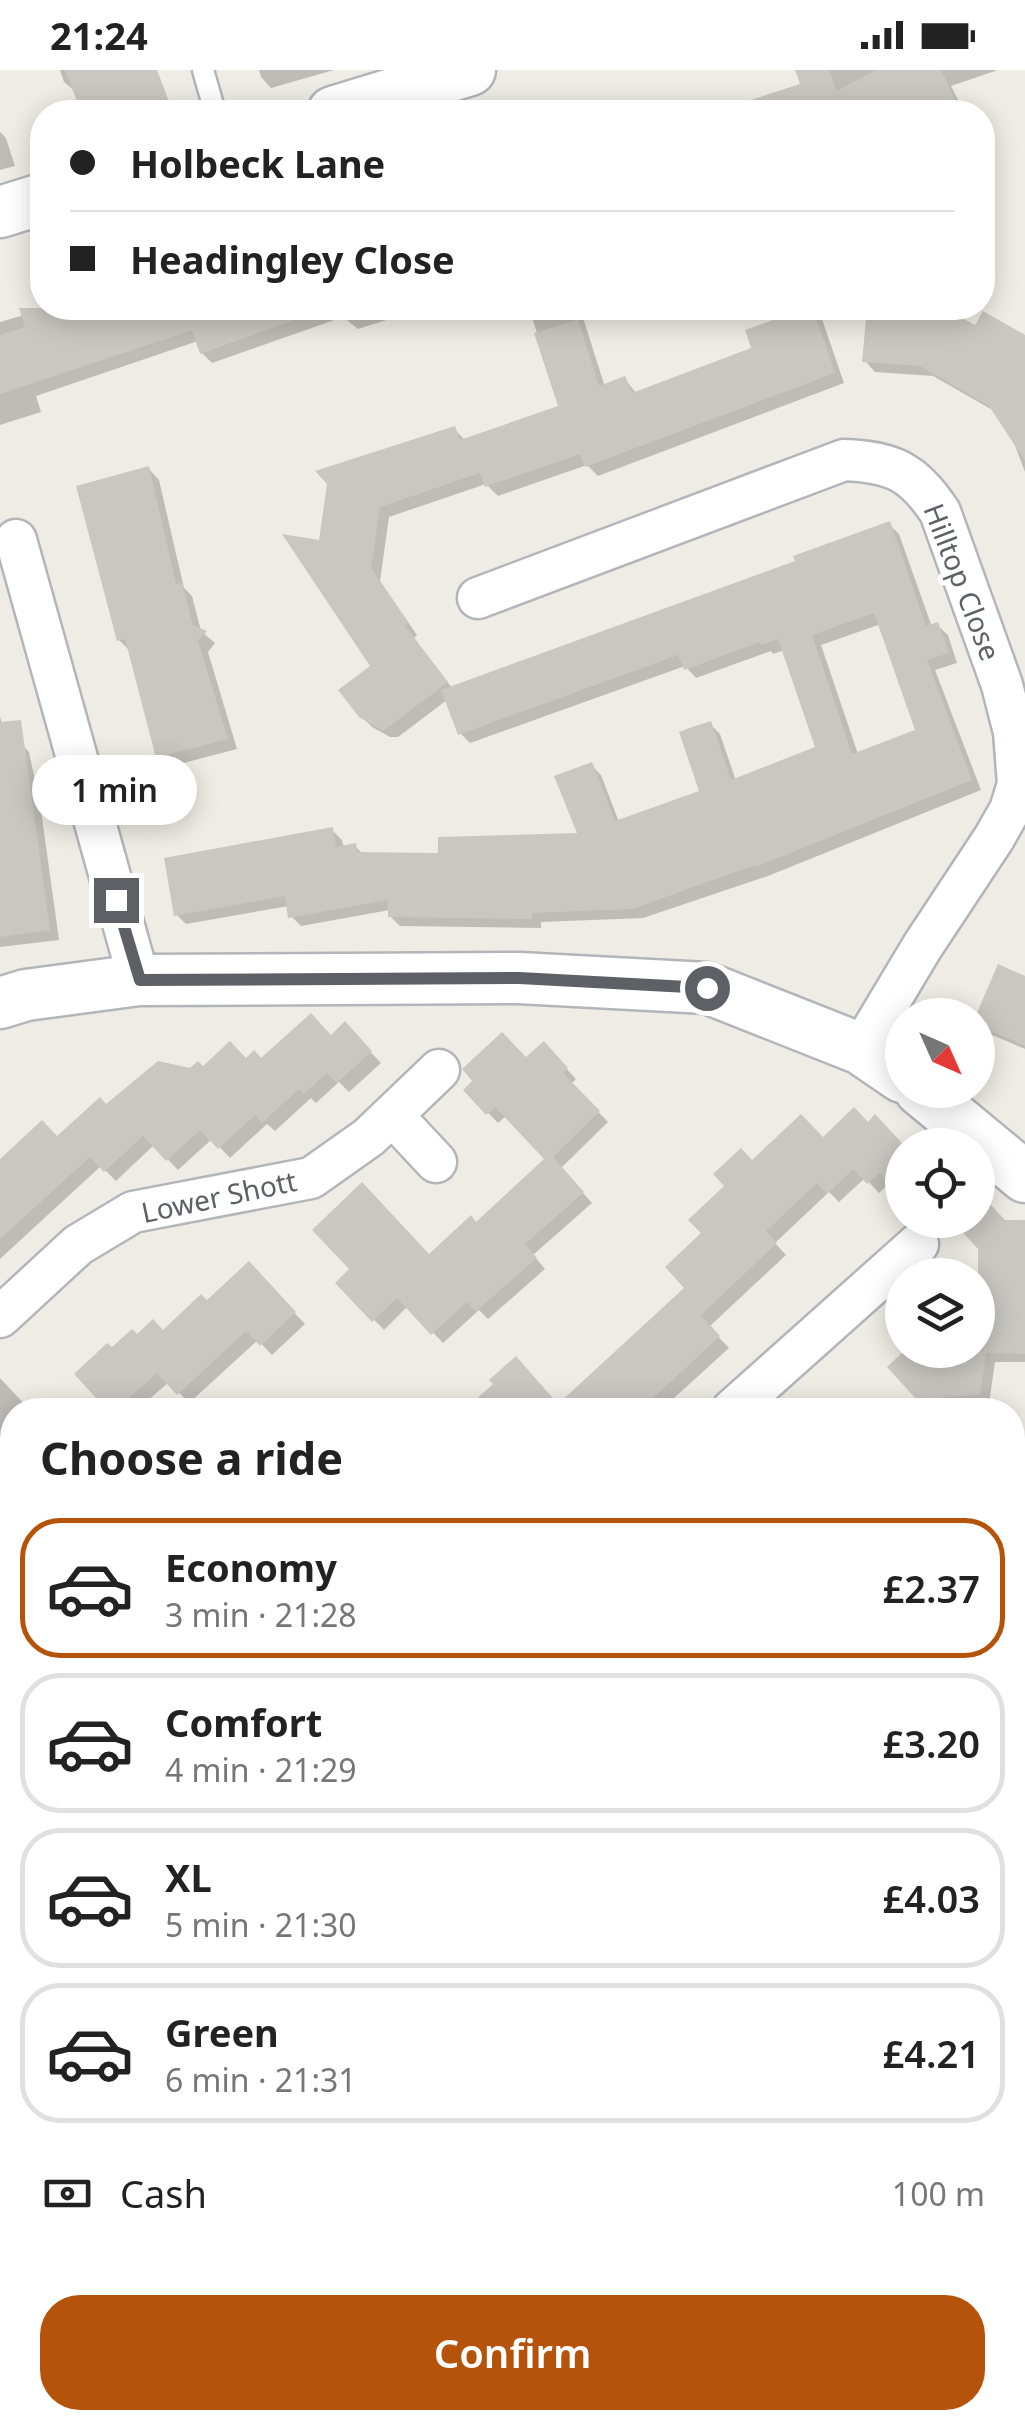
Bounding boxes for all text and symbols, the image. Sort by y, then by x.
text: 21:24 [50,9,148,61]
text: Holbeck Lane [130,137,385,189]
text: Headingley Close [130,233,455,285]
street label: Hilltop Close [916,498,1010,665]
callout: 1 min [34,755,198,825]
text: 1 min [71,768,158,811]
route end [94,878,139,923]
route start [685,966,730,1011]
north arrow [885,998,995,1108]
map controls [885,998,995,1368]
button: locate [885,1128,995,1238]
street label: Lower Shott [138,1161,300,1231]
button: layers [885,1258,995,1368]
text: Choose a ride [40,1427,343,1488]
text: Economy [165,1541,337,1593]
icon: car [45,1543,135,1633]
text: £2.37 [883,1562,980,1614]
text: 3 min · 21:28 [165,1593,357,1636]
text: Comfort [165,1696,322,1748]
icon: car [45,1698,135,1788]
text: £3.20 [883,1717,980,1769]
text: 4 min · 21:29 [165,1748,357,1791]
text: XL [165,1851,212,1903]
icon: car [45,1853,135,1943]
text: £4.03 [883,1872,980,1924]
text: 5 min · 21:30 [165,1903,357,1946]
text: Green [165,2006,279,2058]
icon: car [45,2008,135,2098]
text: £4.21 [883,2027,980,2079]
text: 6 min · 21:31 [165,2058,357,2101]
icon: cash [40,2166,95,2221]
text: Cash [120,2167,207,2219]
text: 100 m [892,2172,985,2215]
button: Confirm [40,2295,985,2410]

